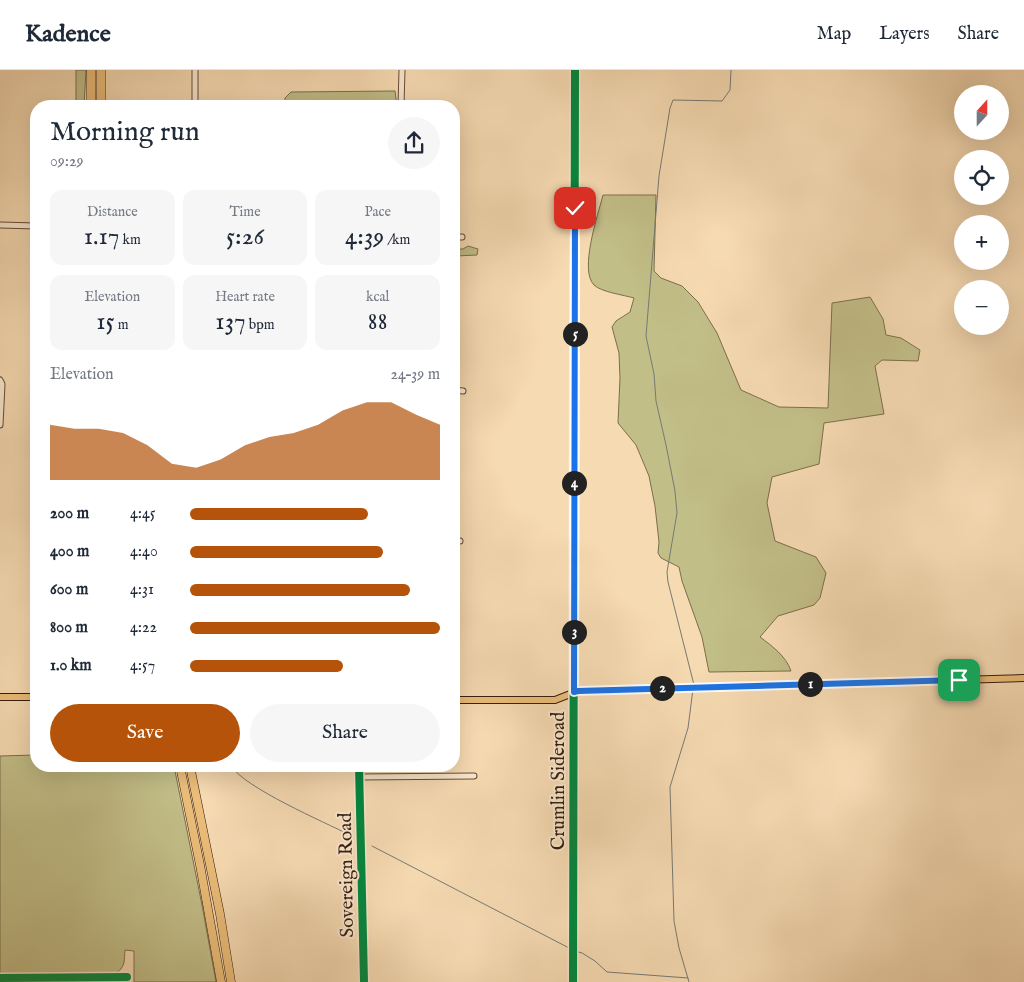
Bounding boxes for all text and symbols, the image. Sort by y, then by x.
text: Kadence [25,19,111,50]
text: Map [817,23,851,46]
text: Layers [879,23,930,46]
text: Share [958,23,999,46]
north arrow [954,85,1009,140]
map controls [954,85,1009,335]
text: Morning run [50,115,200,150]
button: share [388,117,440,169]
button: locate [954,150,1009,205]
text: 09:29 [50,152,84,172]
pin [554,187,596,229]
icon: check [561,194,589,222]
text: Distance [87,203,138,221]
text: Time [229,203,261,221]
text: Pace [364,203,391,221]
button: + [954,215,1009,270]
text: 1.17 [84,221,119,253]
text: 5:26 [226,221,264,253]
text: 4:39 [345,221,384,253]
text: km [119,231,141,249]
text: /km [384,231,410,249]
button: − [954,280,1009,335]
text: Elevation [85,288,140,306]
text: Heart rate [215,288,275,306]
text: kcal [366,288,389,306]
text: 15 [96,306,115,338]
text: 137 [215,306,246,338]
text: 88 [368,306,387,338]
text: m [115,316,128,334]
text: bpm [246,316,275,334]
pin: 5 [562,322,588,346]
text: 5 [573,325,578,343]
text: Elevation [50,365,113,385]
text: 24–39 m [390,365,440,385]
pin: 4 [562,470,586,496]
text: 4 [571,474,578,492]
text: 200 m [50,504,89,524]
text: 4:45 [130,504,156,524]
text: 400 m [50,542,89,562]
text: 4:40 [130,542,158,562]
text: 600 m [50,580,88,600]
text: 4:31 [130,580,154,600]
text: 800 m [50,618,88,638]
text: 4:22 [130,618,157,638]
pin: 3 [562,620,586,644]
text: 3 [572,623,577,641]
text: 1.0 km [50,656,92,676]
text: 4:57 [130,656,155,676]
pin [938,659,980,701]
icon: arrive [945,666,973,694]
pin: 1 [798,672,822,696]
text: 1 [808,675,813,693]
pin: 2 [650,676,674,700]
text: 2 [659,679,666,697]
button: Save [50,704,240,762]
button: Share [250,704,440,762]
street label: Crumlin Sideroad [547,711,571,850]
street label: Sovereign Road [334,811,360,938]

